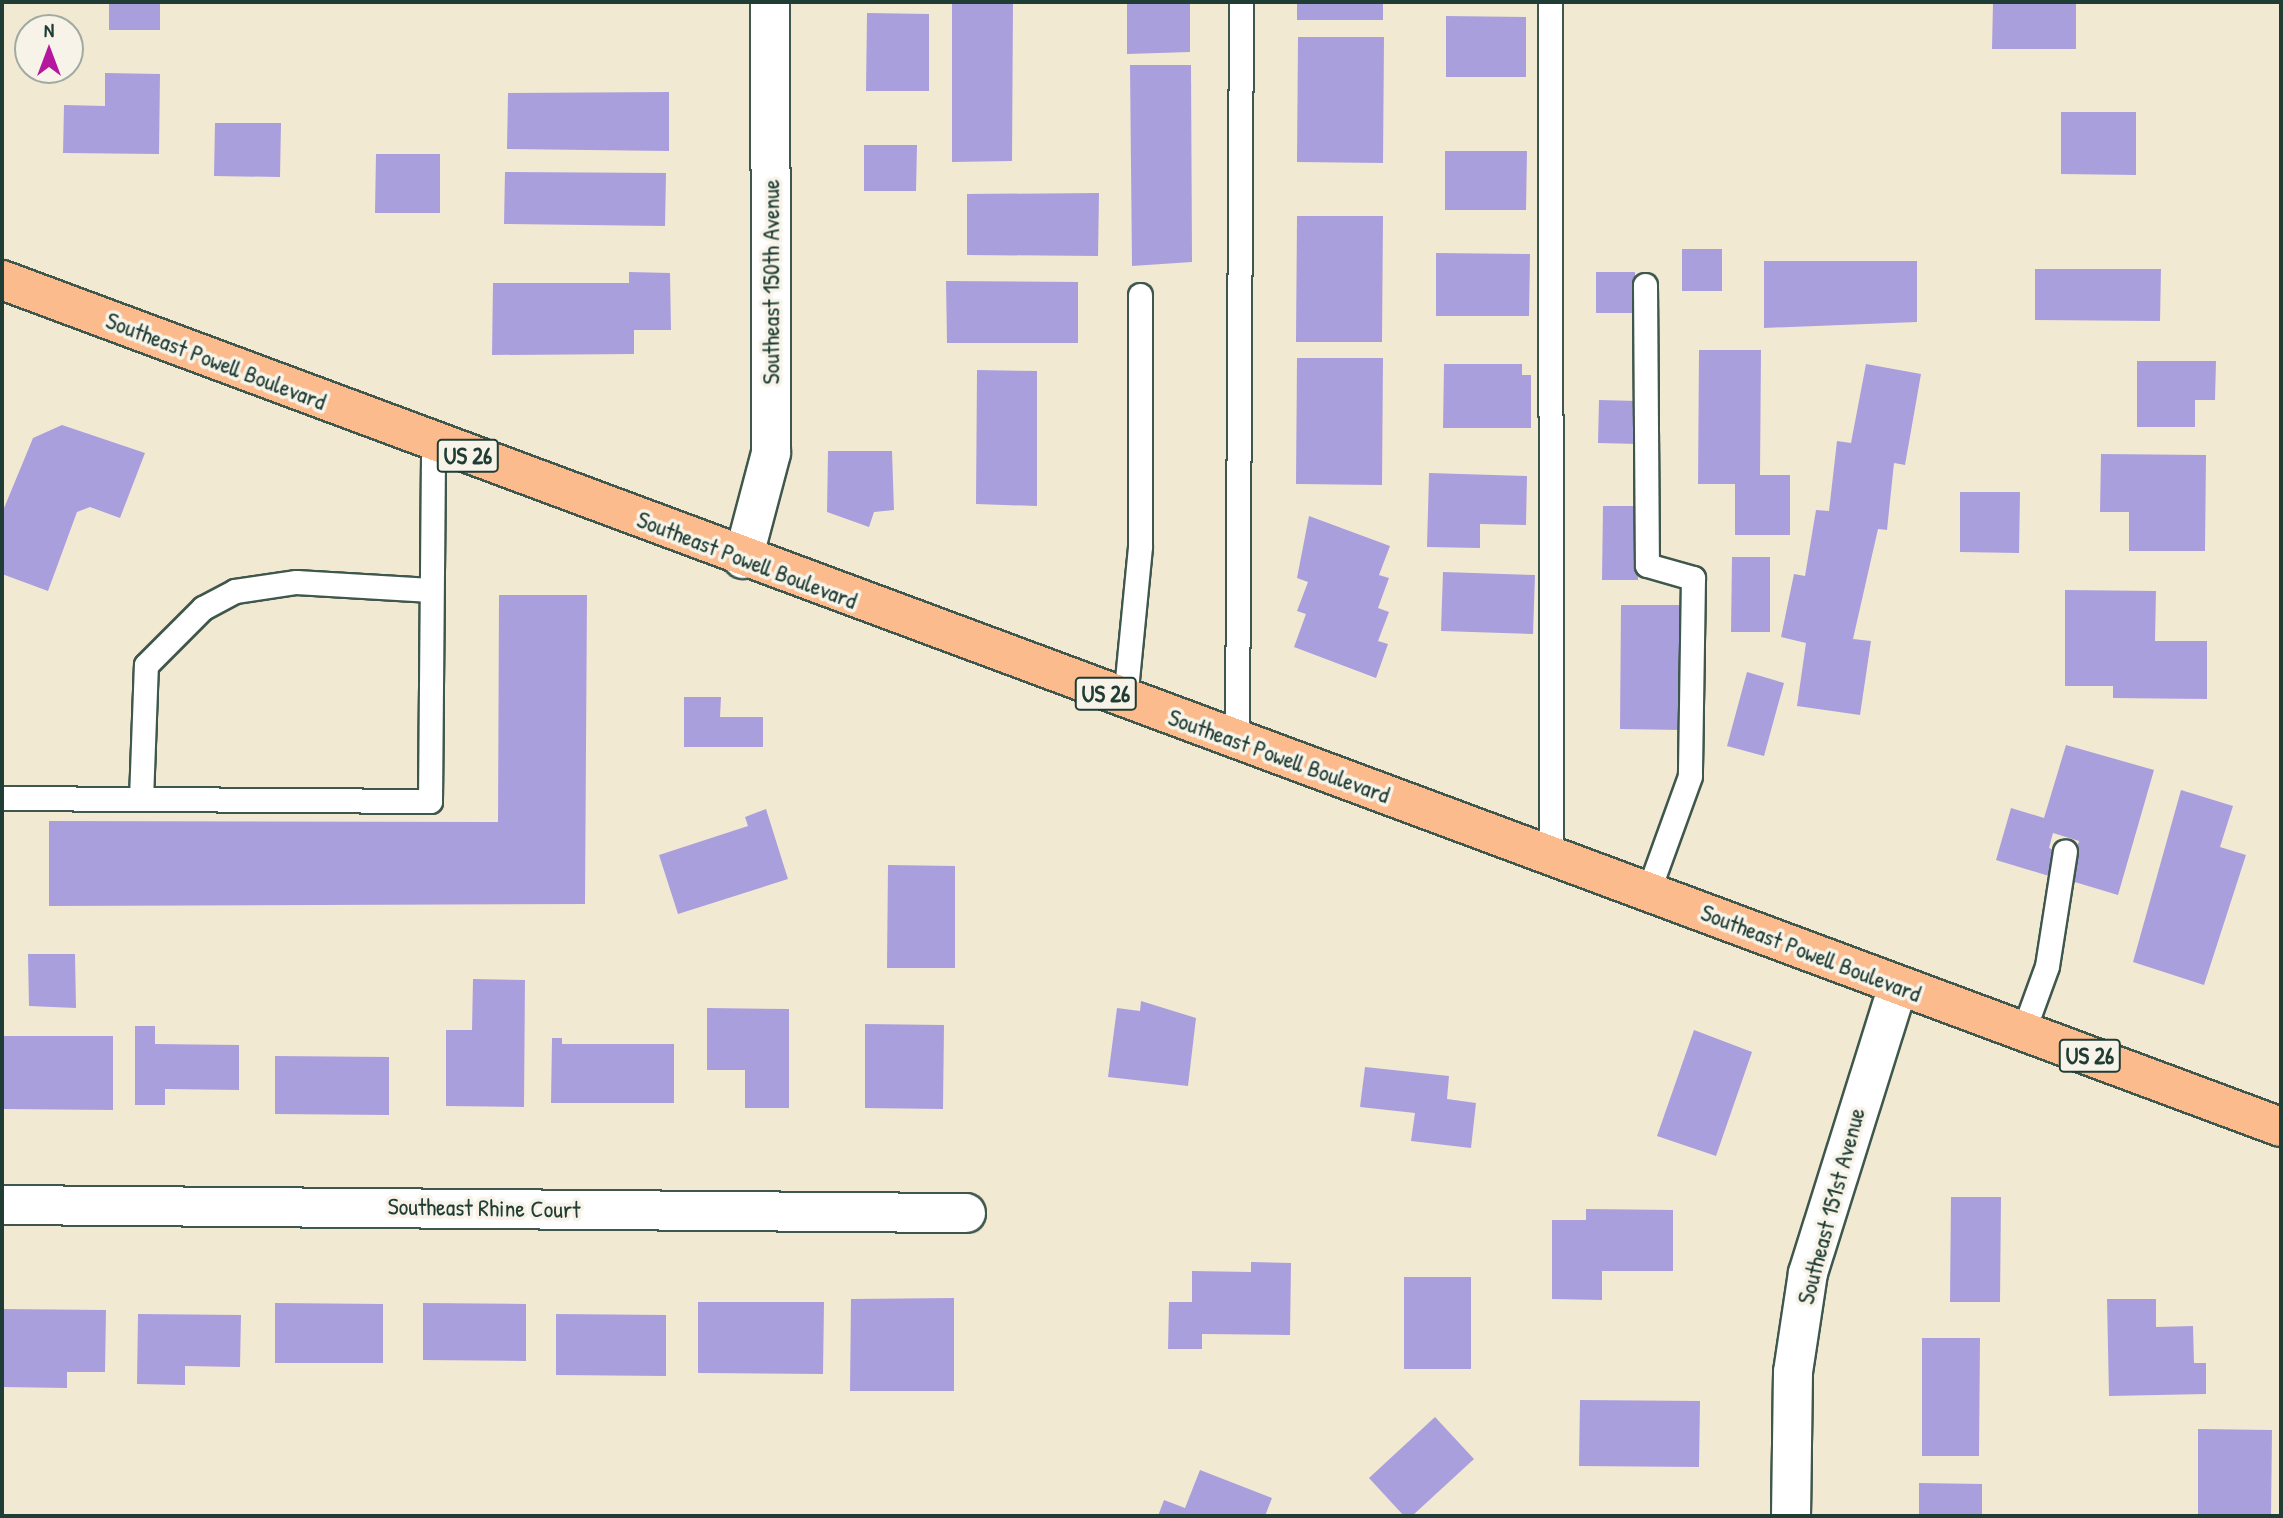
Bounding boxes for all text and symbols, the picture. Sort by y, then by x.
north arrow [14,14,84,84]
text: N [44,17,54,43]
street label: Southeast 150th Avenue [757,180,785,384]
street label: Southeast Powell Boulevard [102,306,330,416]
road number: US 26 [436,436,500,476]
street label: Southeast Powell Boulevard [633,505,861,615]
road number: US 26 [1074,674,1138,714]
street label: Southeast Powell Boulevard [1164,703,1394,809]
street label: Southeast Powell Boulevard [1697,898,1925,1008]
road number: US 26 [2058,1036,2122,1076]
street label: Southeast 151st Avenue [1791,1105,1871,1307]
street label: Southeast Rhine Court [387,1192,581,1224]

